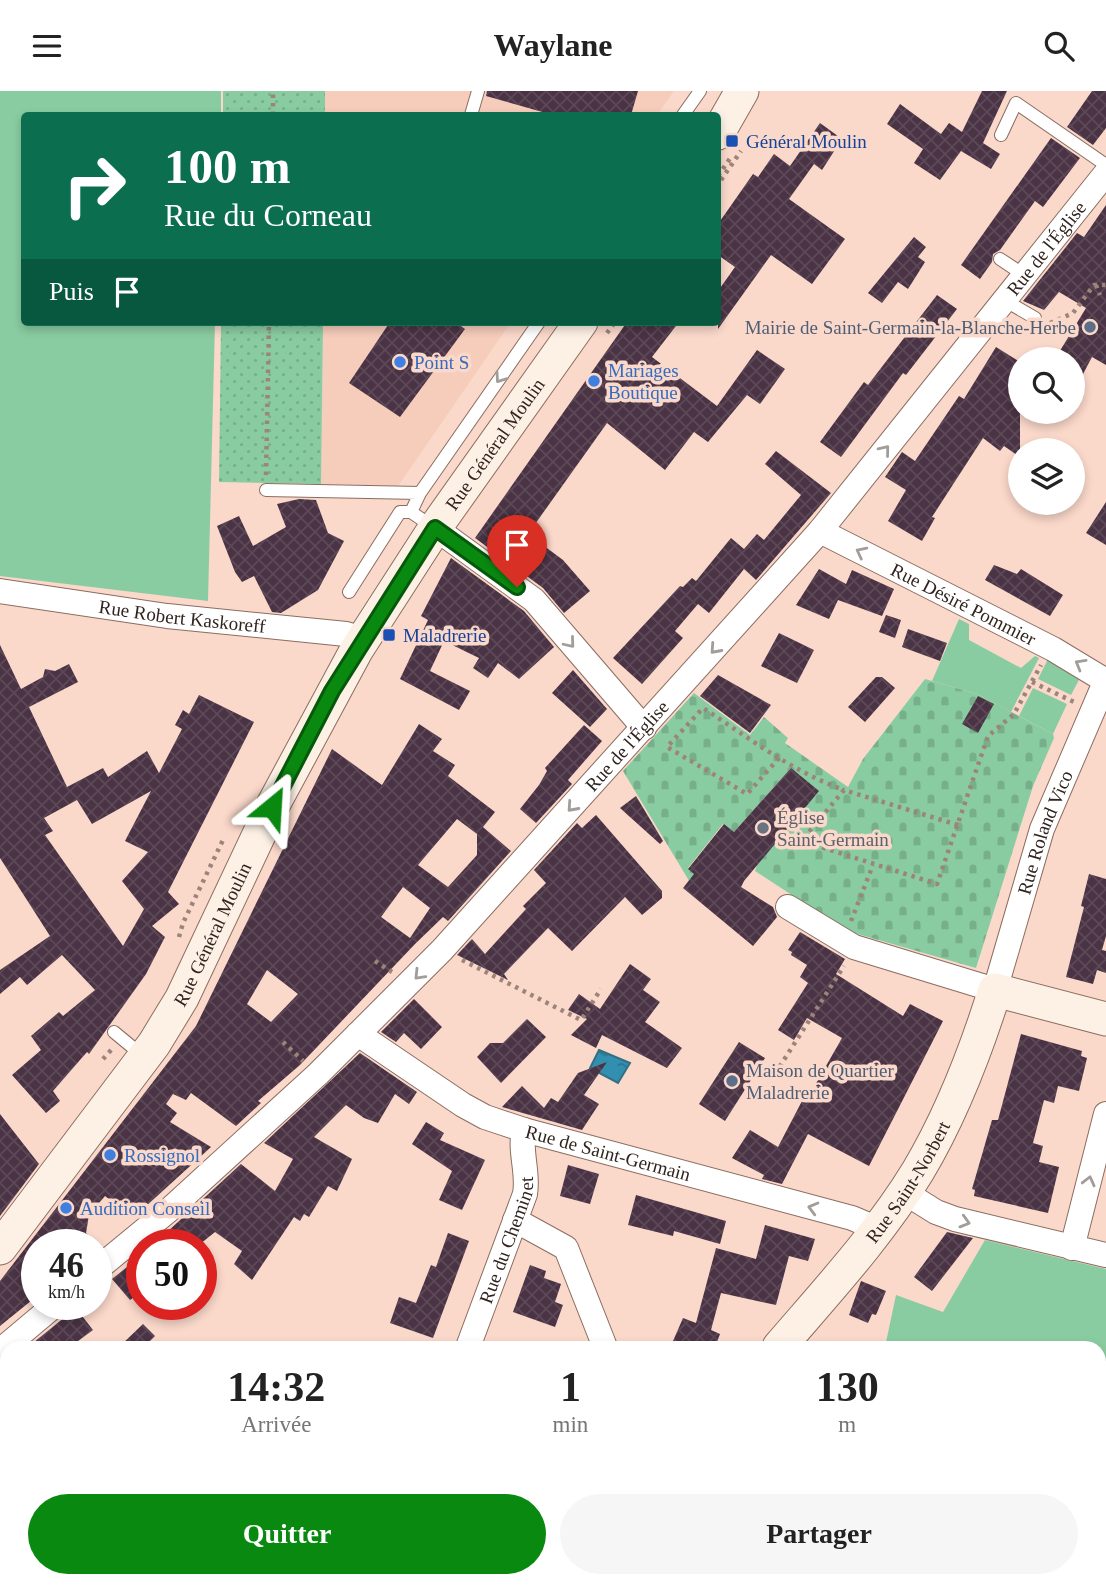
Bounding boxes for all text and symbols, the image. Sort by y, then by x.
icon: menu [28,27,66,65]
text: Waylane [493,27,613,63]
icon: search [1040,27,1078,65]
place label: Général Moulin [746,131,867,152]
marker: Général Moulin [724,133,740,149]
text: 100 m [164,139,291,194]
icon: right [49,140,140,231]
text: Rue du Corneau [164,197,372,233]
street label: Rue de l'Église [1003,197,1090,300]
icon: arrive [108,273,146,311]
text: Puis [49,277,94,306]
place label: Mairie de Saint-Germain-la-Blanche-Herbe [745,317,1076,338]
marker: Mairie de Saint-Germain-la-Blanche-Herbe [1082,319,1098,335]
map controls [1008,347,1085,515]
button: search [1008,347,1085,424]
place label: Point S [414,352,469,373]
marker: Point S [392,354,408,370]
place label: Mariages Boutique [608,360,679,403]
one-way arrow [496,370,508,383]
marker: Mariages Boutique [586,373,602,389]
street label: Rue Général Moulin [441,374,549,514]
button: layers [1008,438,1085,515]
one-way arrow [876,445,889,457]
pin [487,515,547,587]
icon: arrive [498,526,536,564]
one-way arrow [856,547,868,561]
street label: Rue Désiré Pommier [888,559,1040,650]
street label: Rue Robert Kaskoreff [98,596,267,637]
place label: Maladrerie [403,625,486,646]
marker: Maladrerie [381,627,397,643]
one-way arrow [562,635,575,647]
one-way arrow [711,641,723,654]
one-way arrow [1075,659,1087,672]
street label: Rue de l'Église [581,696,673,795]
street label: Rue Roland Vico [1013,767,1077,897]
position arrow [235,770,309,844]
one-way arrow [568,799,580,812]
place label: Église Saint-Germain [777,807,889,850]
marker: Église Saint-Germain [755,820,771,836]
street label: Rue Général Moulin [170,859,256,1010]
one-way arrow [414,967,427,980]
place label: Maison de Quartier Maladrerie [746,1060,894,1103]
marker: Maison de Quartier Maladrerie [724,1073,740,1089]
street label: Rue Saint-Norbert [862,1117,954,1247]
street label: Rue de Saint-Germain [523,1121,693,1185]
place label: Rossignol [124,1145,200,1166]
marker: Rossignol [102,1147,118,1163]
street label: Rue du Cheminet [475,1176,537,1306]
one-way arrow [1081,1176,1095,1188]
place label: Audition Conseil [80,1198,210,1219]
marker: Audition Conseil [58,1200,74,1216]
one-way arrow [807,1201,819,1216]
one-way arrow [959,1213,971,1228]
speed limit sign: 50 [126,1229,217,1320]
text: 46 [49,1246,84,1285]
text: km/h [48,1282,85,1302]
text: 14:32 [227,1364,325,1410]
text: 1 [560,1364,581,1410]
text: 130 [816,1364,879,1410]
text: Arrivée [241,1412,311,1437]
text: min [553,1412,588,1437]
text: m [838,1412,856,1437]
button: Quitter [28,1494,546,1574]
button: Partager [560,1494,1078,1574]

